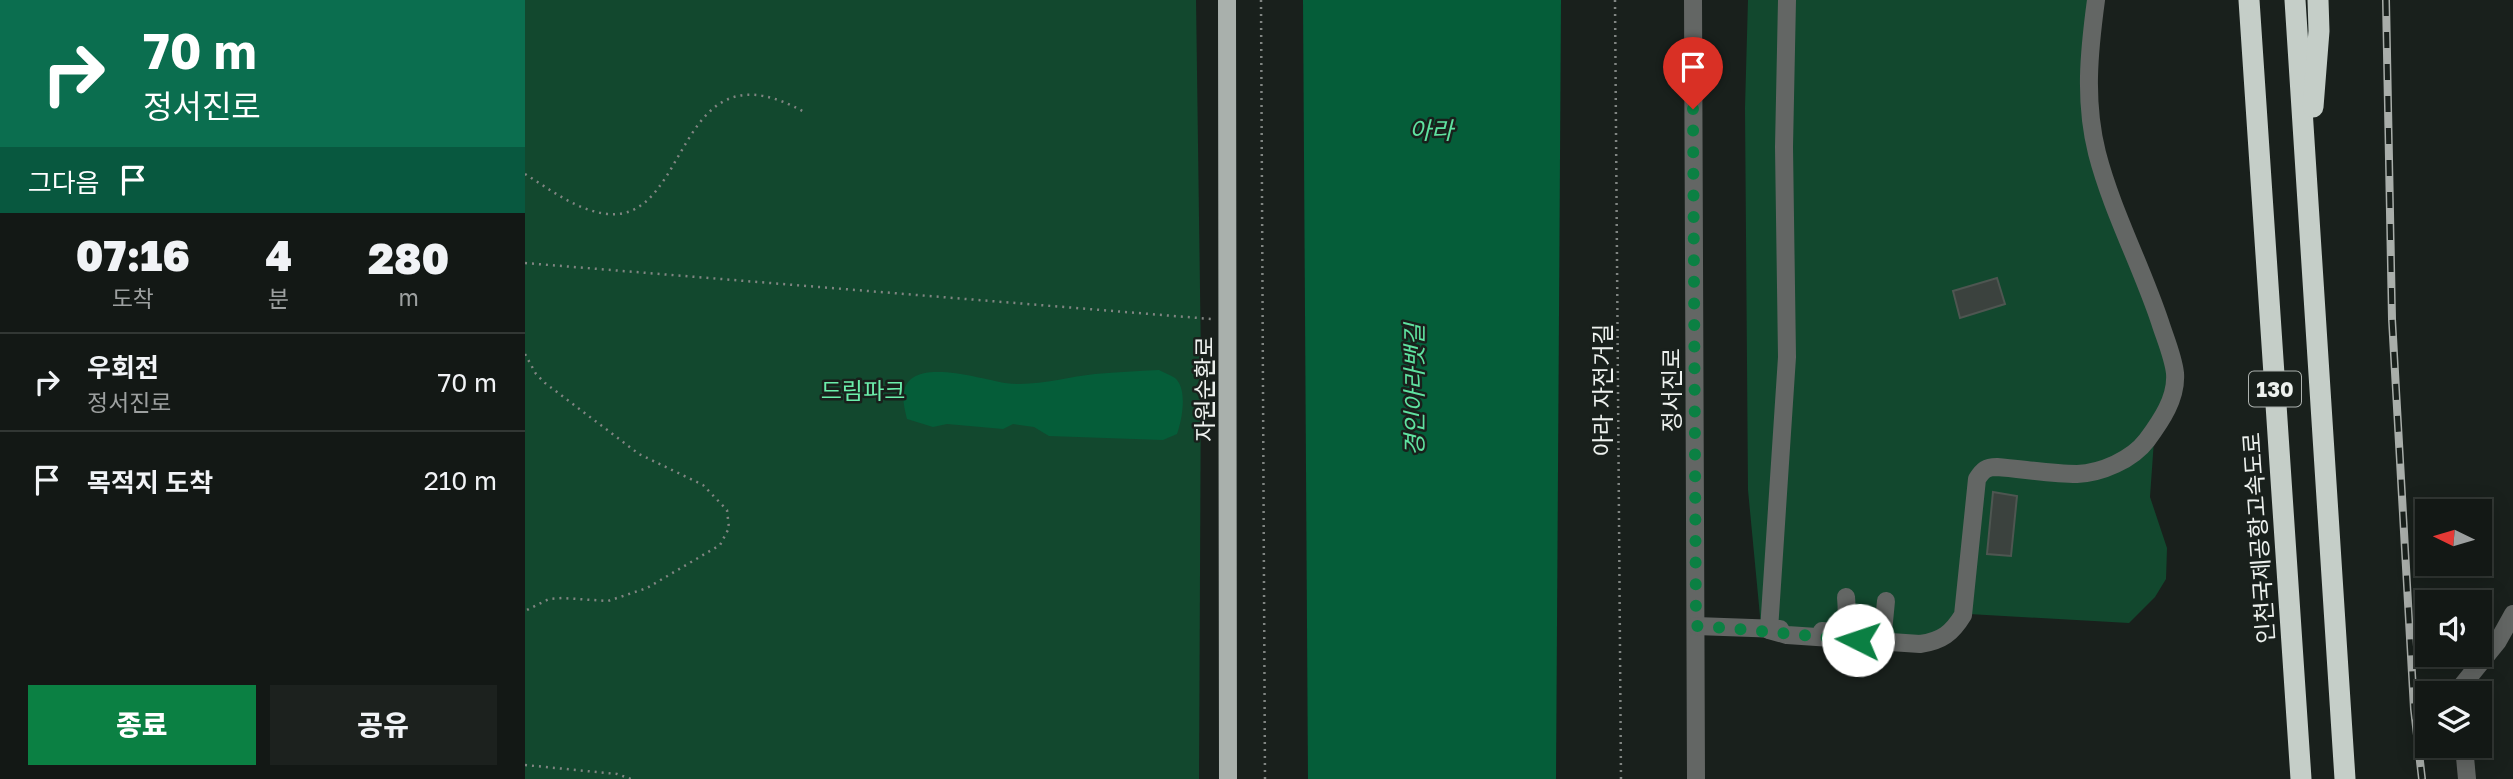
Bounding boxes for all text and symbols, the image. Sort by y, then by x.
text: 70 m [143,21,257,80]
icon: right [28,28,119,119]
pin [1663,37,1723,109]
icon: arrive [1674,48,1712,86]
text: 정서진로 [143,87,261,125]
water label: 아라 [1409,115,1456,144]
icon: arrive [114,161,152,199]
text: 그다음 [28,167,100,198]
text: 07:16 [76,230,190,280]
text: 4 [266,230,292,280]
text: 280 [368,233,449,283]
text: m [398,283,419,311]
text: 도착 [112,284,154,312]
text: 분 [268,284,289,312]
water label: 경인아라뱃길 [1399,322,1428,456]
street label: 아라 자전거길 [1588,324,1616,456]
street label: 자원순환로 [1190,336,1218,442]
street label: 정서진로 [1657,348,1685,432]
text: 우회전 [87,352,159,383]
icon: right [28,363,66,401]
text: 70 m [438,367,497,398]
road number: 130 [2249,372,2301,406]
park label: 드림파크 [821,376,905,404]
text: 정서진로 [87,388,172,416]
street label: 인천국제공항고속도로 [2237,431,2279,645]
icon: arrive [28,461,66,499]
text: 210 m [424,465,497,496]
text: 목적지 도착 [87,467,213,498]
north arrow [2415,499,2492,576]
map controls [2415,499,2492,758]
button: sound [2415,590,2492,667]
position arrow [1821,603,1895,677]
button: layers [2415,681,2492,758]
button: 종료 [28,685,256,765]
button: 공유 [270,685,497,765]

